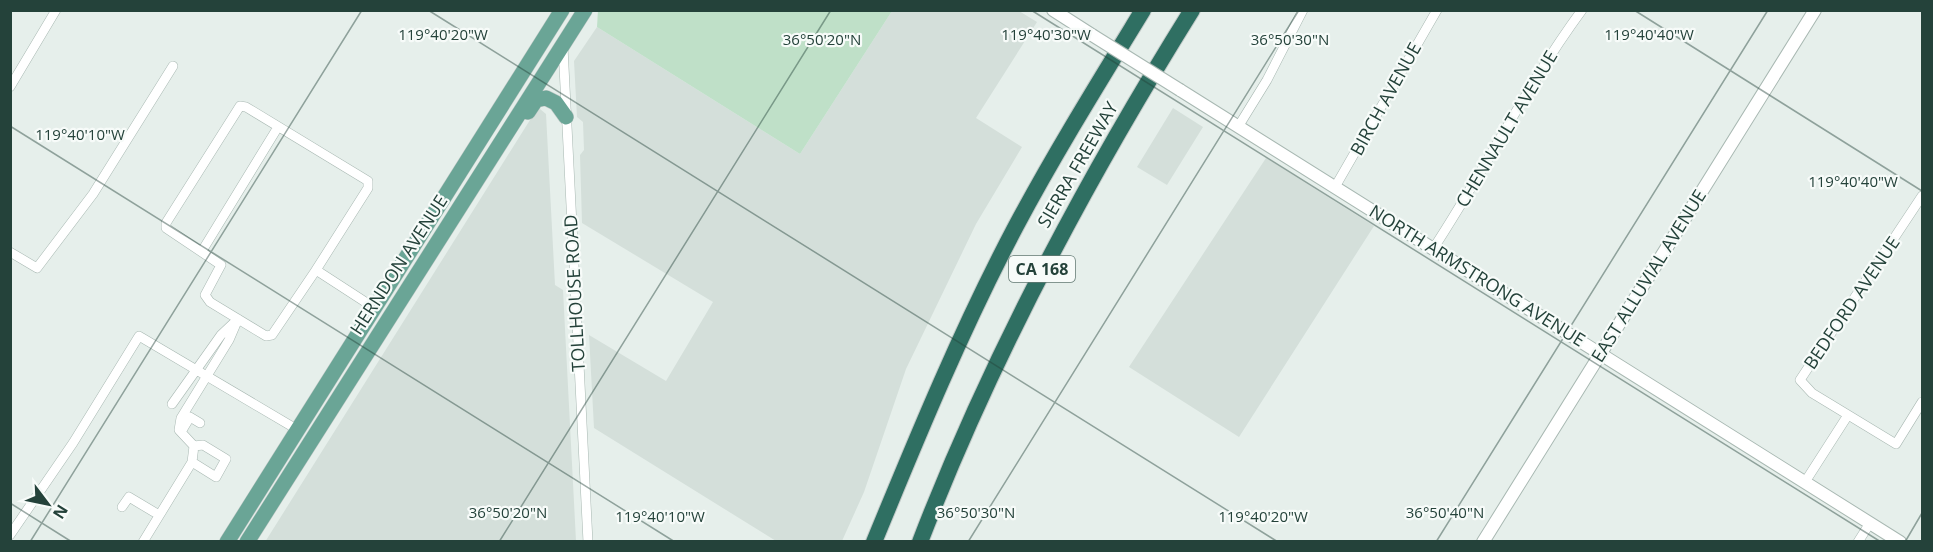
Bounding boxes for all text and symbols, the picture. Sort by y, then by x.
text: 119°40'20"W [398,24,488,44]
text: 119°40'30"W [1001,24,1091,44]
text: 119°40'40"W [1604,24,1694,44]
text: 36°50'20"N [783,29,861,49]
text: 36°50'30"N [1251,29,1329,49]
street label: BIRCH AVENUE [1344,38,1426,159]
street label: CHENNAULT AVENUE [1450,46,1563,211]
street label: SIERRA FREEWAY [1031,96,1123,232]
text: 119°40'10"W [35,124,125,144]
text: 119°40'40"W [1808,171,1898,191]
street label: EAST ALLUVIAL AVENUE [1585,185,1711,366]
street label: HERNDON AVENUE [344,190,452,339]
street label: NORTH ARMSTRONG AVENUE [1365,199,1590,352]
street label: TOLLHOUSE ROAD [558,214,590,372]
street label: BEDFORD AVENUE [1798,231,1905,374]
road number: CA 168 [1009,256,1075,282]
north arrow [18,474,78,534]
text: N [48,501,73,523]
text: 36°50'20"N [469,502,547,522]
text: 36°50'30"N [937,502,1015,522]
text: 36°50'40"N [1406,502,1484,522]
text: 119°40'10"W [615,506,705,526]
text: 119°40'20"W [1218,506,1308,526]

